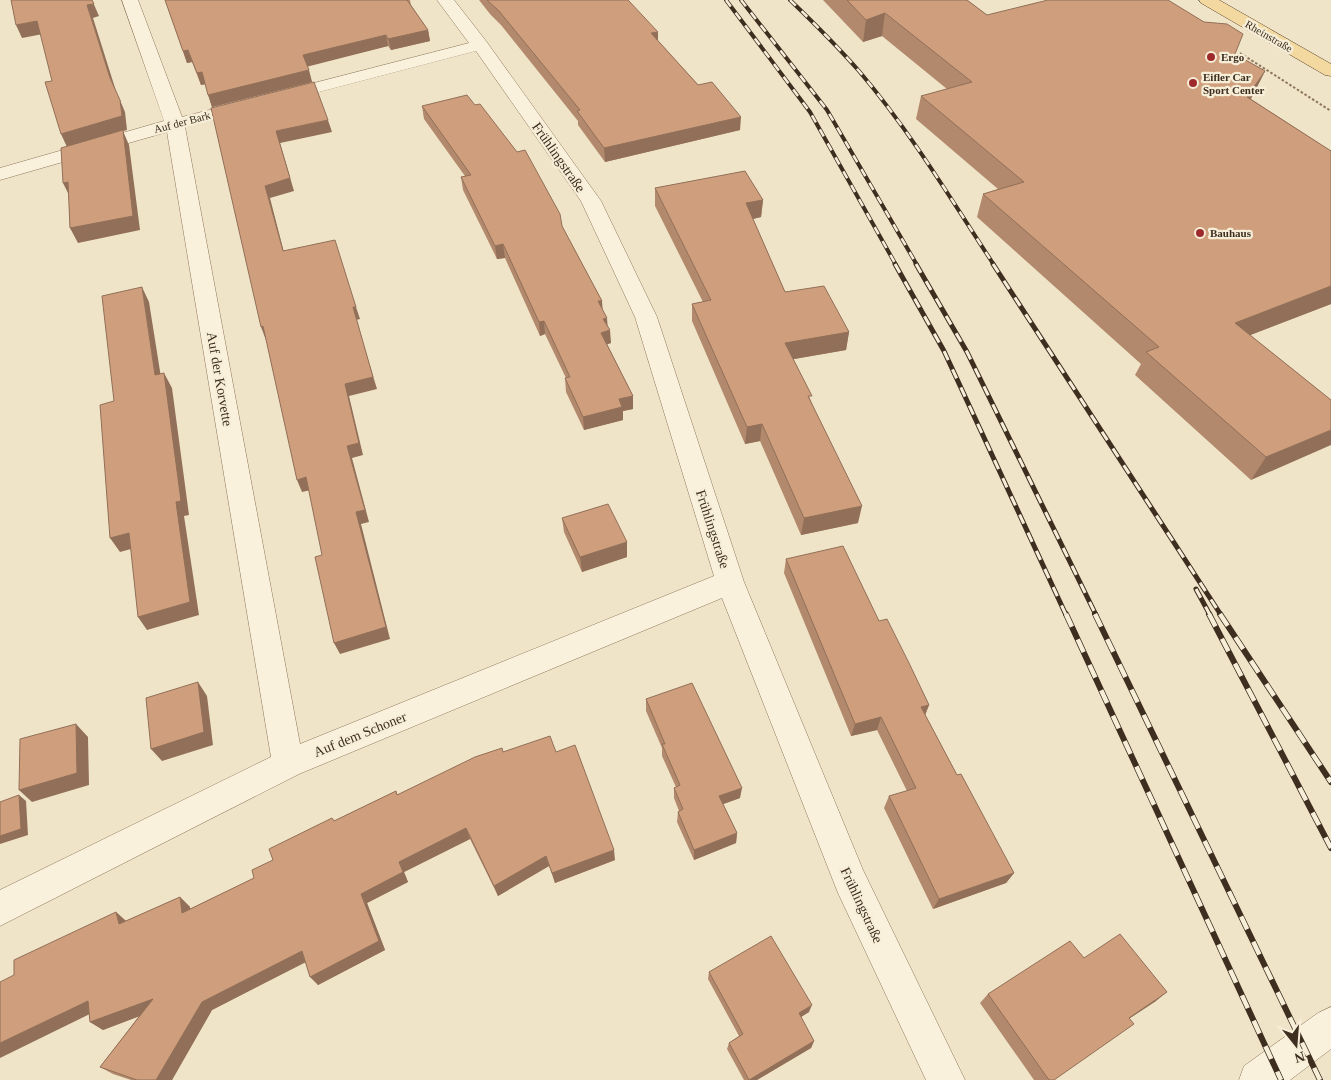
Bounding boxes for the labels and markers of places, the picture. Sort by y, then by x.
marker: Ergo [1205,51,1217,63]
place label: Ergo [1221,51,1245,63]
place label: Eifler Car Sport Center [1203,71,1265,96]
marker: Eifler Car Sport Center [1187,77,1199,89]
marker: Bauhaus [1194,227,1206,239]
place label: Bauhaus [1210,227,1252,239]

